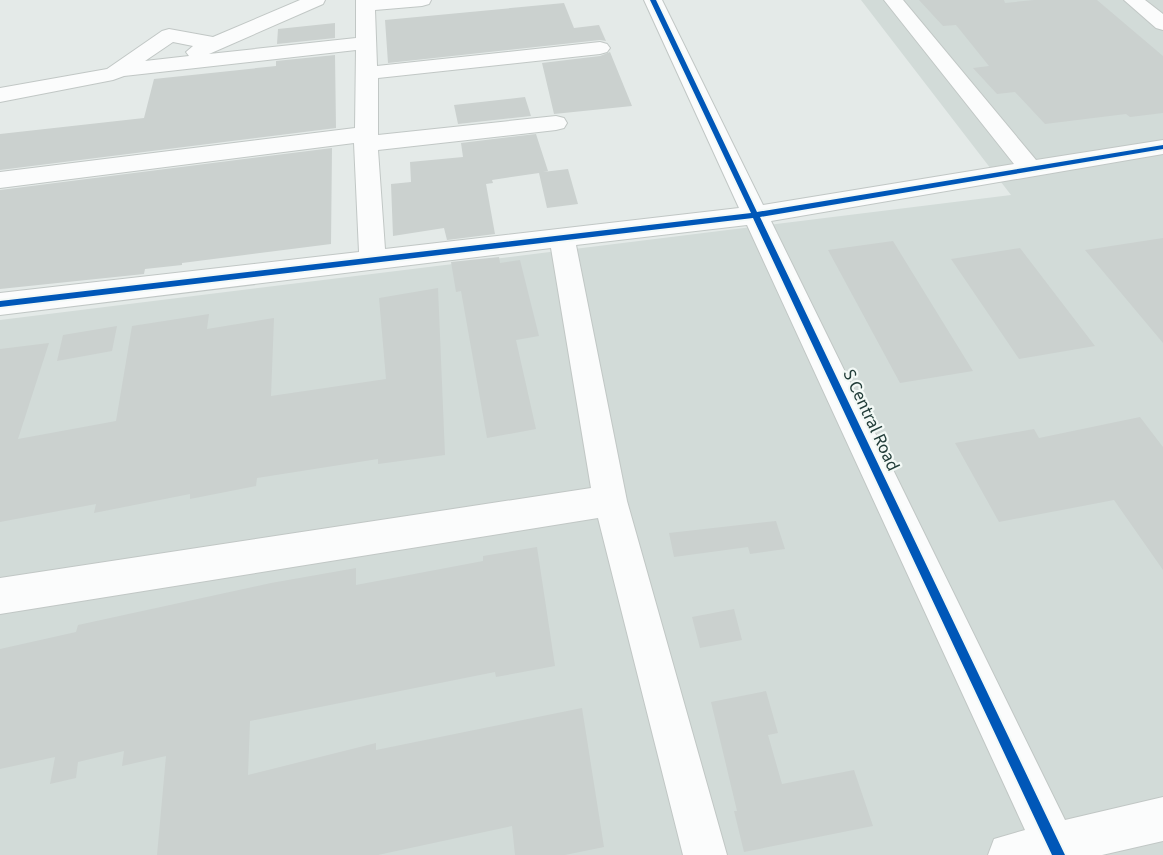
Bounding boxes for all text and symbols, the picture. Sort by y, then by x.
street label: S Central Road [836,365,906,475]

